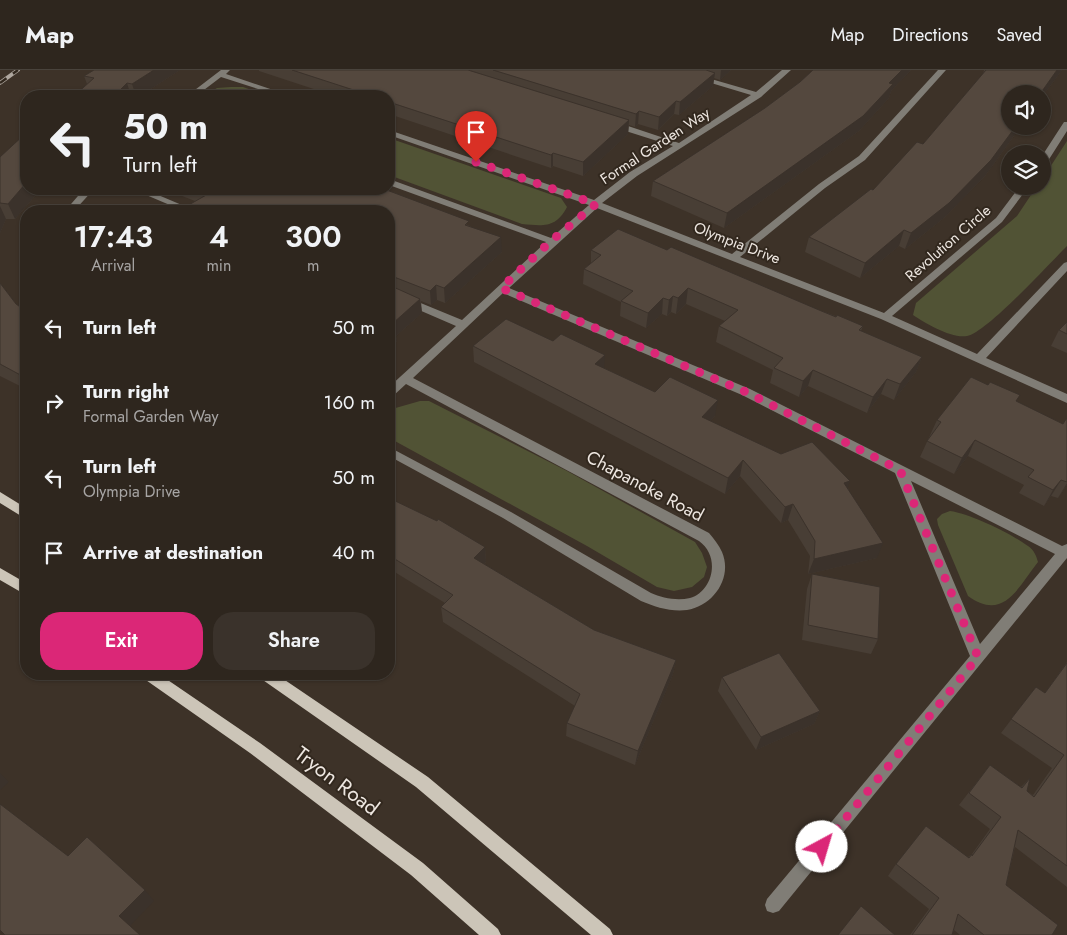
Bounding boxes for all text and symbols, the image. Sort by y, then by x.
text: Map [25,17,74,52]
text: Map [831,22,864,48]
text: Directions [892,22,968,48]
text: Saved [996,22,1042,48]
map controls [1001,85,1051,195]
button: sound [1001,85,1051,135]
text: 50 m [123,102,208,152]
street label: Formal Garden Way [596,102,715,190]
icon: left [40,110,105,175]
pin [455,111,497,162]
icon: arrive [462,118,490,146]
button: layers [1001,145,1051,195]
text: Turn left [123,148,197,180]
street label: Revolution Circle [900,199,996,286]
text: 17:43 [74,215,153,258]
text: 4 [209,215,229,258]
text: 300 [285,215,341,258]
street label: Olympia Drive [691,216,784,270]
text: Arrival [91,254,135,277]
text: min [206,254,231,277]
text: m [307,254,319,277]
icon: left [40,314,68,342]
text: Turn left [83,314,156,341]
text: 50 m [332,314,375,341]
text: Turn right [83,378,169,405]
icon: right [40,389,68,417]
text: 160 m [324,389,375,416]
text: Formal Garden Way [83,405,218,428]
street label: Chapanoke Road [582,444,708,528]
text: Turn left [83,453,156,480]
icon: left [40,464,68,492]
text: 50 m [332,464,375,491]
text: Olympia Drive [83,480,180,503]
icon: arrive [40,539,68,567]
text: Arrive at destination [83,539,263,566]
text: 40 m [332,539,375,566]
button: Exit [40,612,203,670]
button: Share [213,612,375,670]
street label: Tryon Road [288,739,386,823]
position arrow [795,820,847,872]

